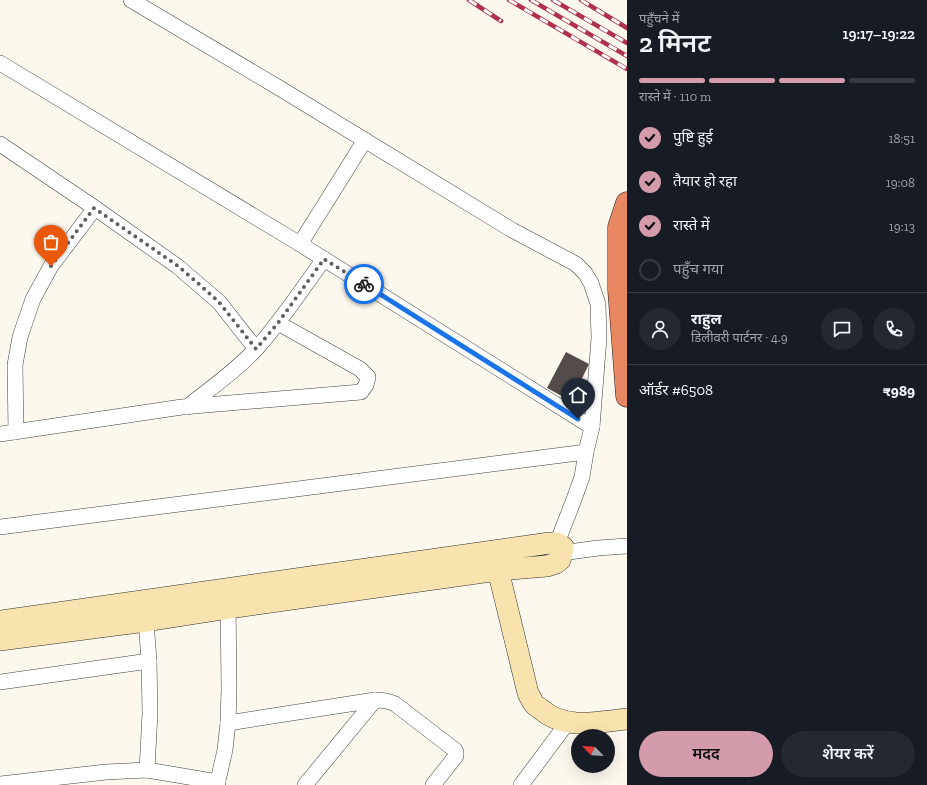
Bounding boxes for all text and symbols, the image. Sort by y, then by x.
text: पहुँचने में [639,11,679,26]
text: 19:17–19:22 [843,25,915,43]
text: 2 मिनट [639,27,711,59]
text: रास्ते में · 110 m [639,89,711,104]
icon: check [639,127,661,149]
text: पुष्टि हुई [673,128,713,146]
text: 18:51 [888,131,915,146]
icon: check [639,171,661,193]
text: तैयार हो रहा [673,172,737,190]
text: 19:08 [886,175,915,190]
icon: check [639,215,661,237]
text: रास्ते में [673,216,710,234]
text: 19:13 [889,219,915,234]
pin [34,225,68,266]
icon: bag [40,231,62,253]
text: पहुँच गया [673,260,723,278]
courier [344,264,384,304]
icon: bike [353,273,375,295]
button: person [639,308,681,350]
button: chat [821,308,863,350]
button: phone [873,308,915,350]
text: राहुल [691,310,722,328]
text: डिलीवरी पार्टनर · 4.9 [691,330,788,345]
pin [561,378,595,419]
text: ऑर्डर #6508 [639,381,713,399]
text: ₹989 [883,382,915,400]
icon: home [567,384,589,406]
north arrow [571,729,615,773]
map controls [571,729,615,773]
button: मदद [639,731,773,777]
button: शेयर करें [781,731,915,777]

